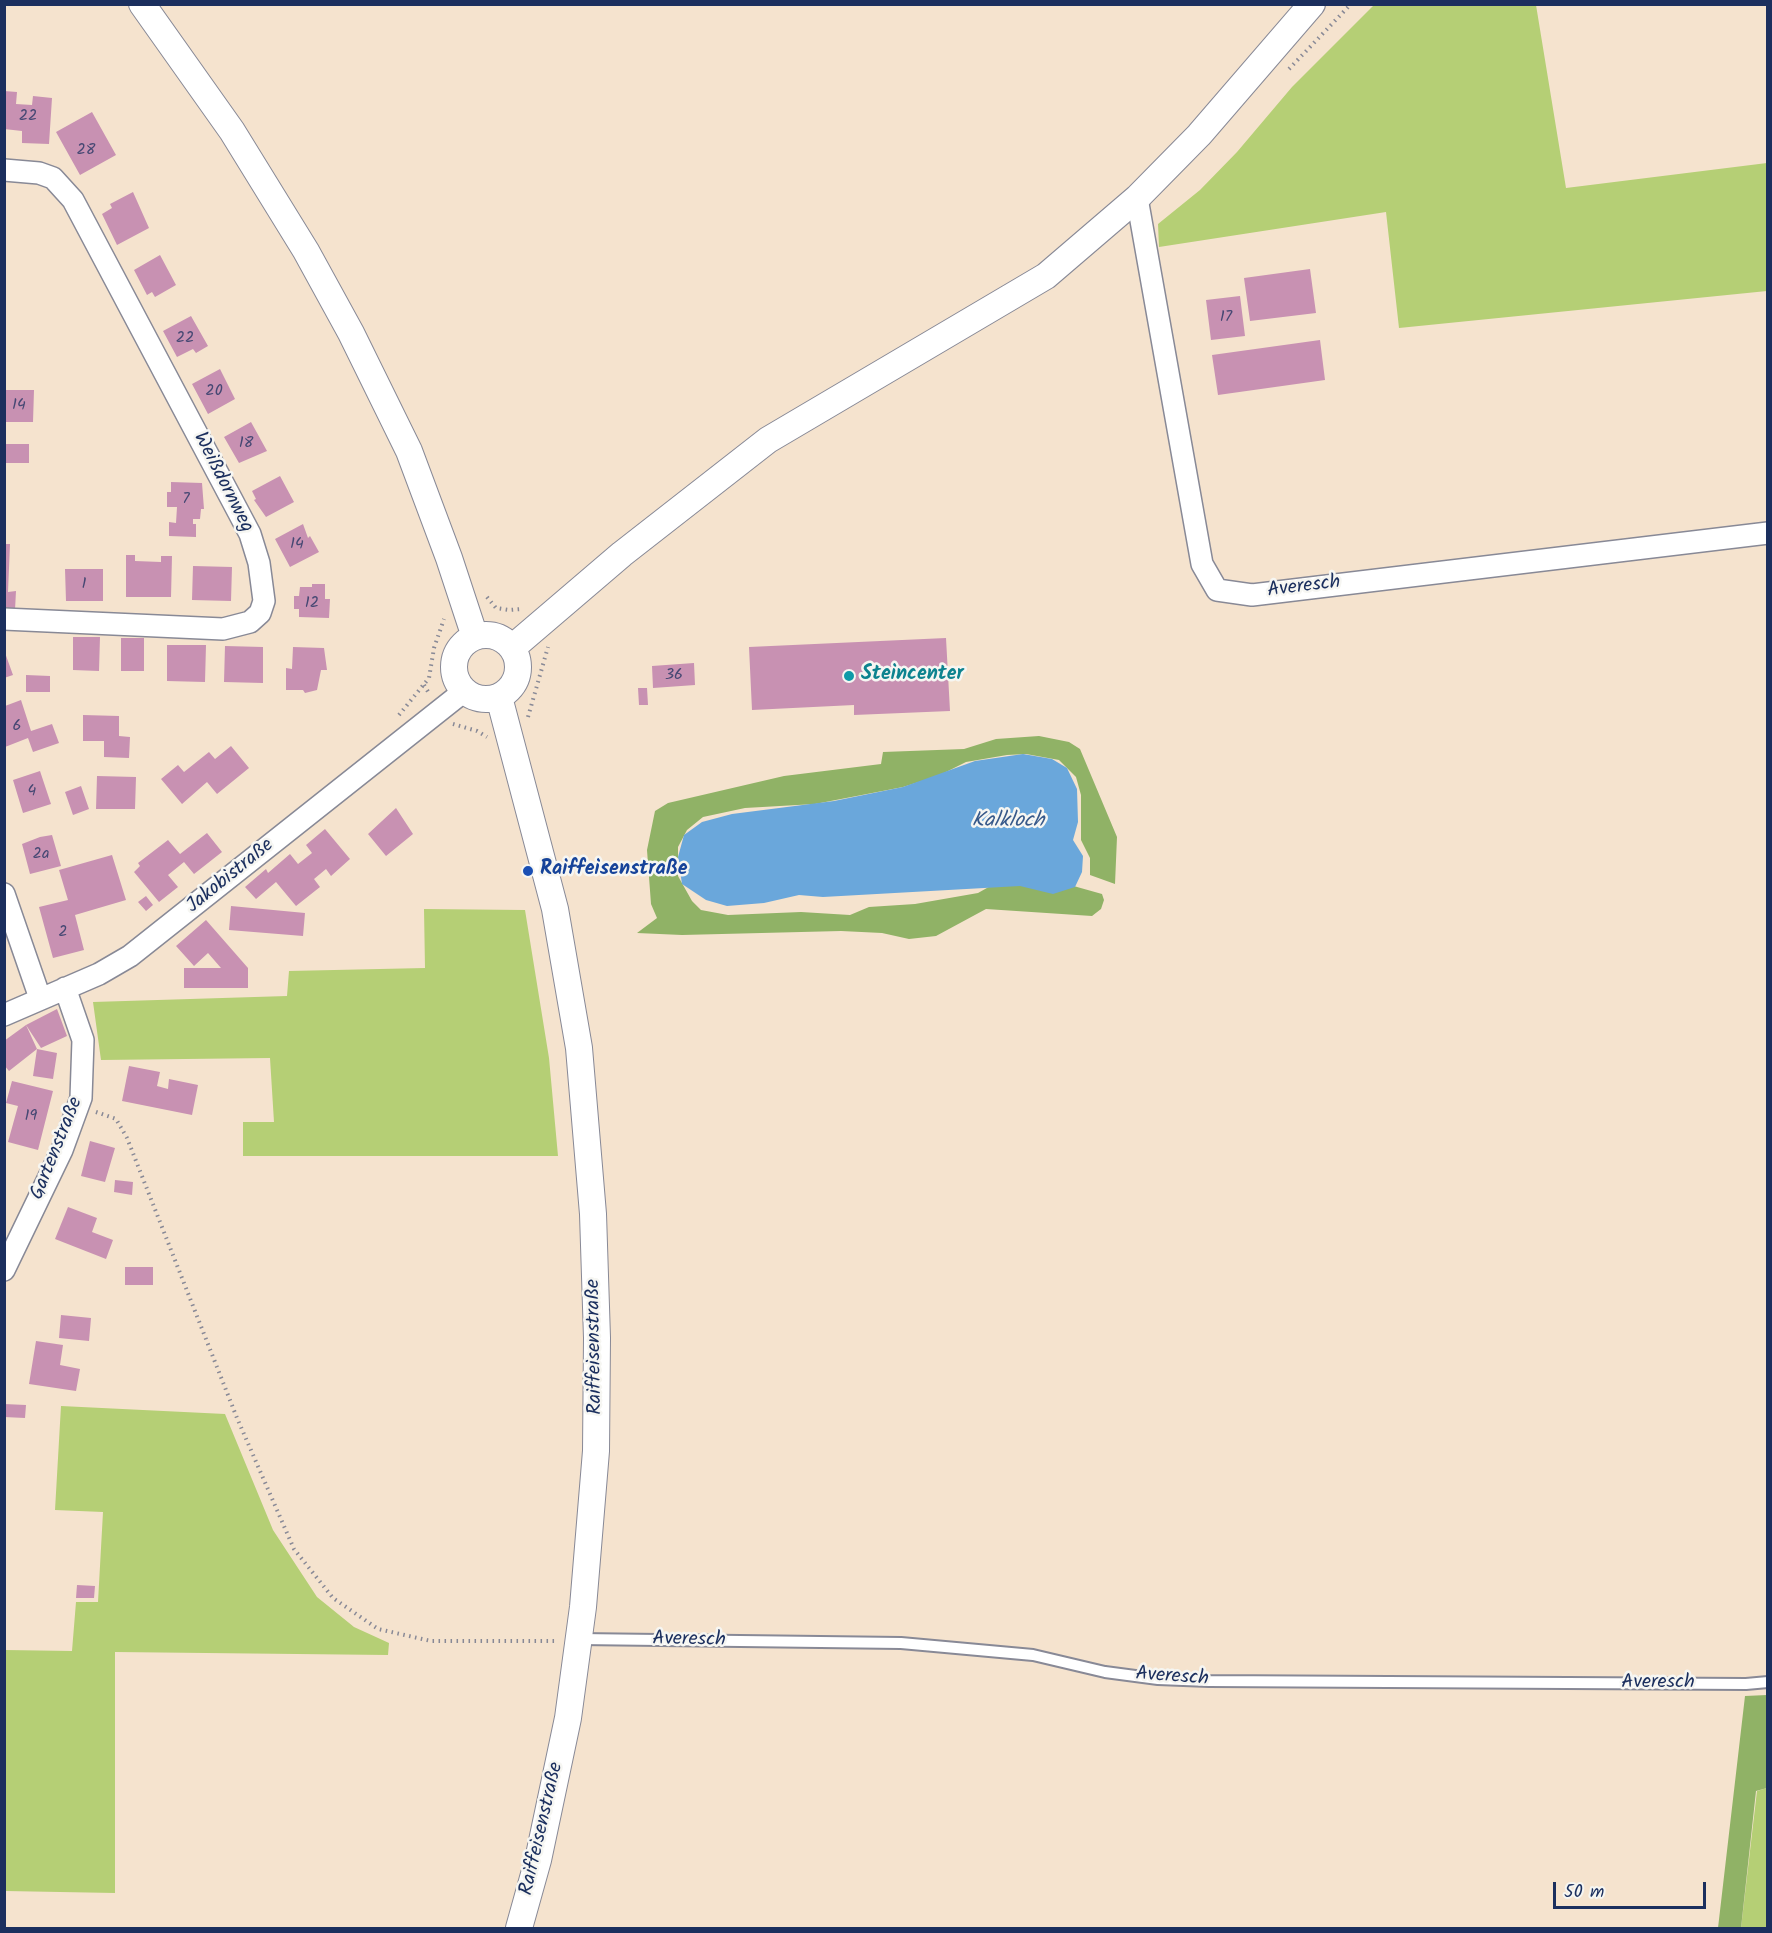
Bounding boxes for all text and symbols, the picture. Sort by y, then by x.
house number: 22 [19,107,37,127]
house number: 28 [77,141,95,161]
house number: 17 [1220,308,1232,328]
house number: 22 [176,329,194,349]
house number: 20 [205,382,223,402]
house number: 14 [12,396,26,416]
street label: Weißdornweg [186,429,258,537]
house number: 18 [239,434,253,454]
house number: 7 [182,490,190,510]
house number: 14 [290,535,304,555]
street label: Averesch [1266,572,1342,604]
house number: 1 [81,575,87,595]
house number: 12 [305,594,319,614]
place label: Steincenter [861,664,964,688]
house number: 36 [665,666,683,686]
marker: Steincenter [842,669,856,683]
house number: 6 [13,717,21,737]
house number: 4 [28,782,36,802]
water label: Kalkloch [972,809,1044,835]
street label: Jakobistraße [182,835,280,919]
house number: 2a [33,845,49,865]
place label: Raiffeisenstraße [540,859,687,883]
marker: Raiffeisenstraße [521,864,535,878]
house number: 2 [58,923,68,943]
street label: Gartenstraße [27,1094,89,1204]
house number: 19 [25,1107,37,1127]
street label: Raiffeisenstraße [583,1279,609,1415]
street label: Averesch [652,1628,726,1654]
street label: Averesch [1135,1663,1209,1693]
street label: Averesch [1621,1672,1695,1696]
street label: Raiffeisenstraße [516,1760,570,1898]
scale bar [1556,1870,1709,1908]
text: 50 m [1564,1878,1604,1907]

